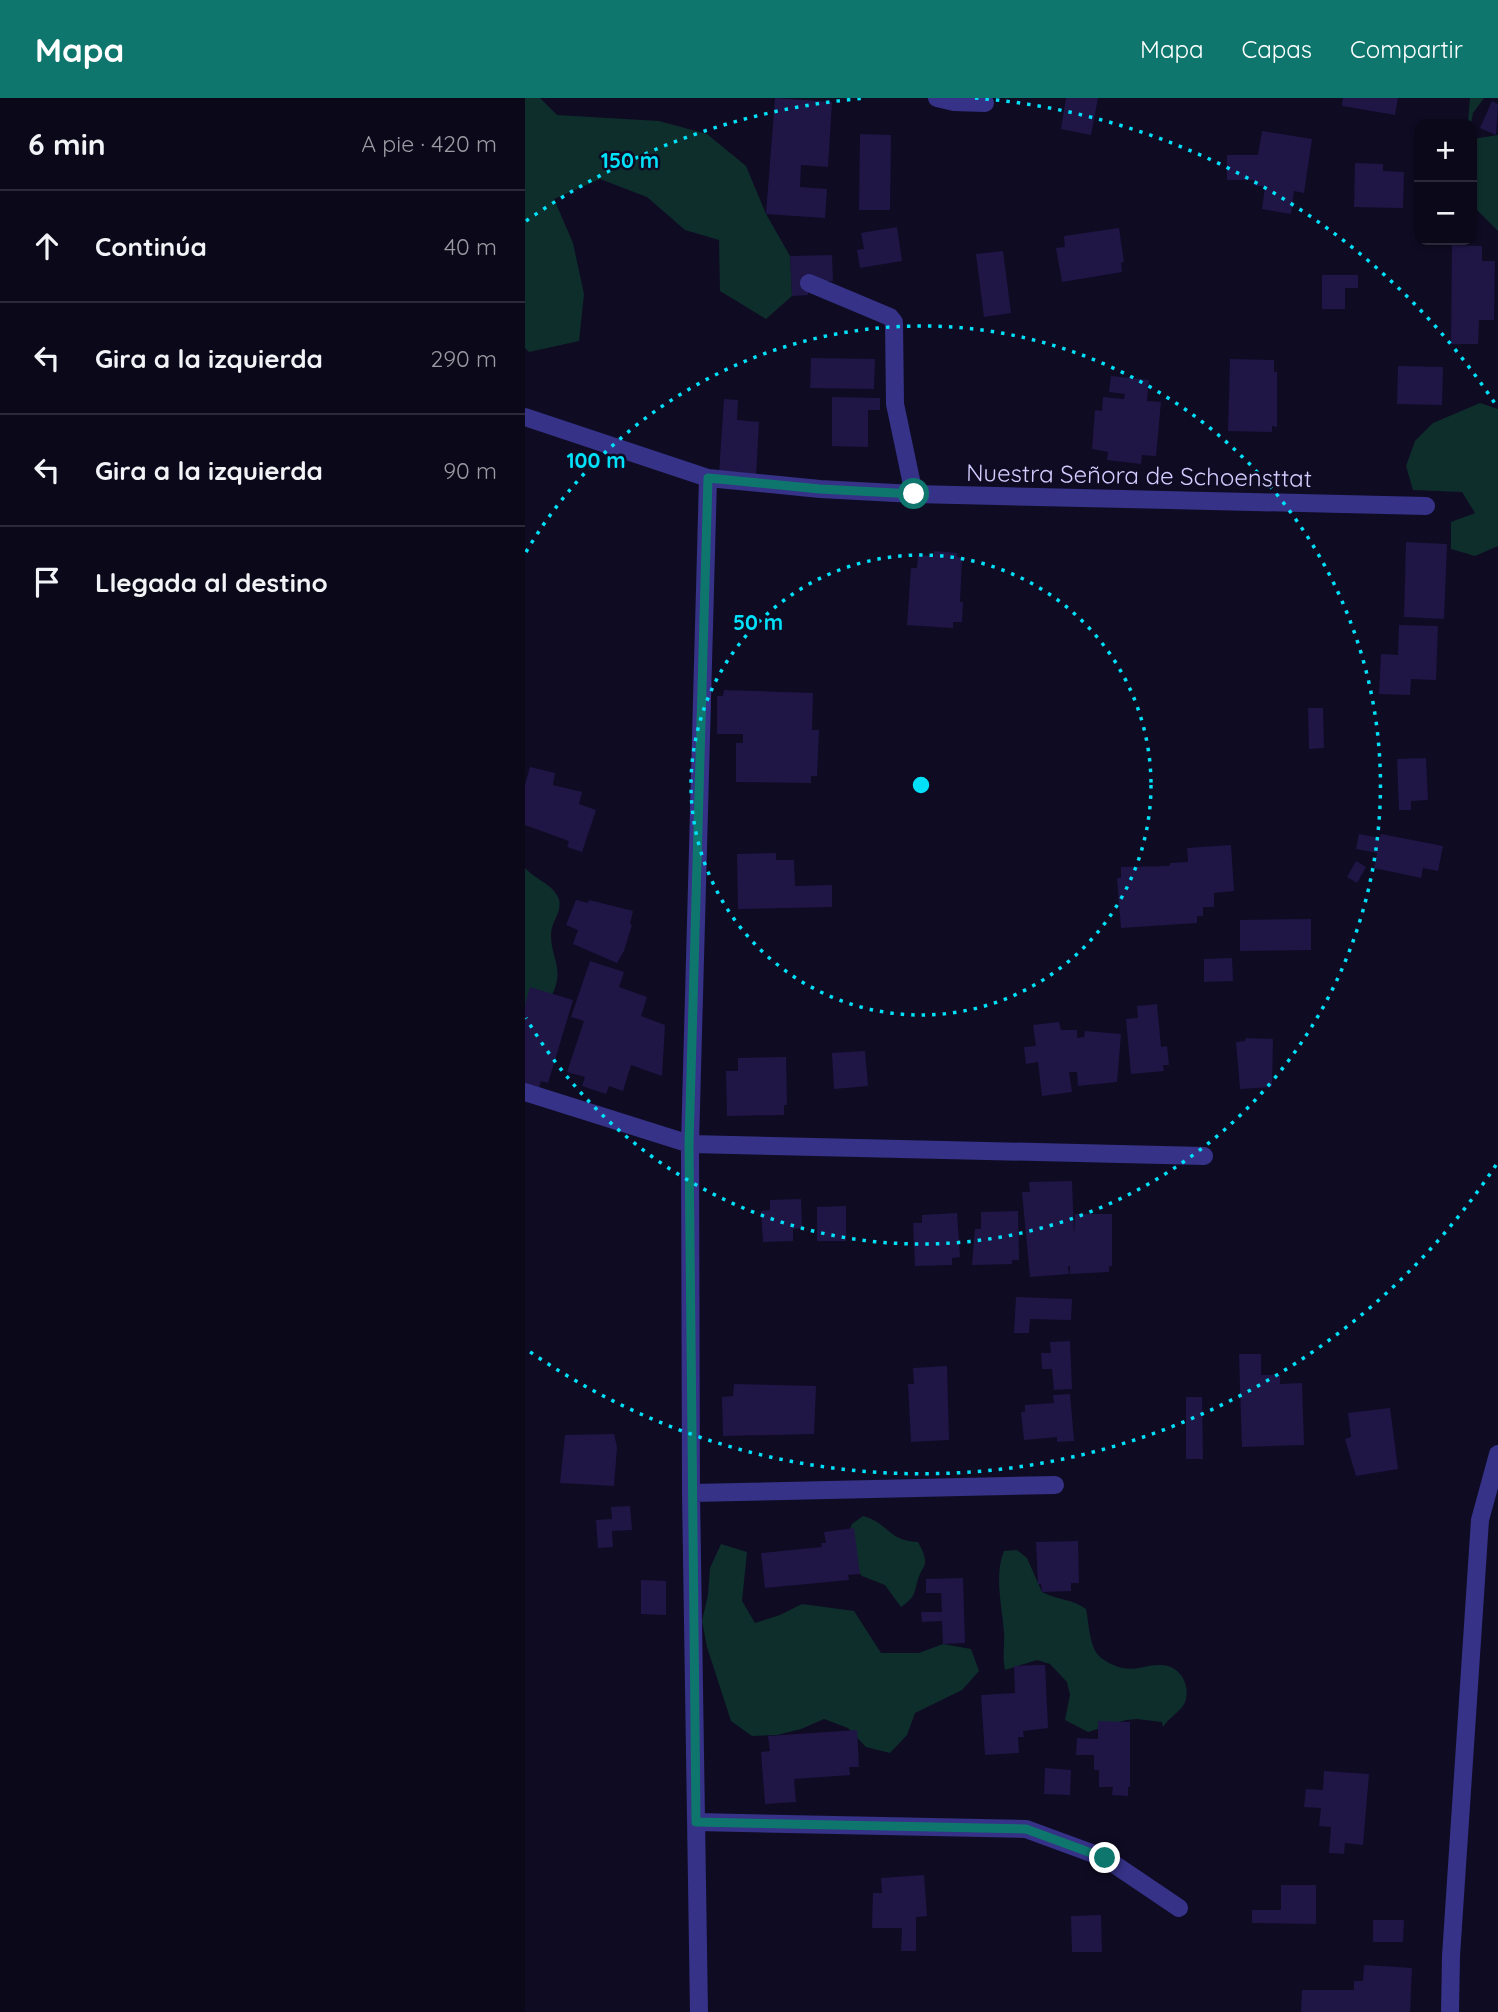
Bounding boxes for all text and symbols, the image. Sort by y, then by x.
text: Mapa [35,29,124,70]
text: Mapa [1140,34,1204,64]
text: Capas [1242,34,1312,64]
text: Compartir [1350,34,1463,64]
map controls [1414,119,1477,245]
button: + [1414,119,1477,182]
text: 6 min [28,125,106,163]
text: A pie · 420 m [361,129,497,158]
text: 150 m [601,147,659,173]
button: − [1414,182,1477,245]
icon: ahead [28,227,66,265]
text: Continúa [95,230,207,263]
text: 40 m [444,232,497,261]
icon: left [28,339,66,377]
text: Gira a la izquierda [95,342,323,375]
text: 290 m [430,344,497,373]
text: 100 m [566,447,626,473]
icon: left [28,451,66,489]
text: Gira a la izquierda [95,454,323,487]
text: 90 m [443,456,497,485]
street label: Nuestra Señora de Schoensttat [966,457,1312,493]
route start [898,478,929,509]
icon: arrive [28,563,66,601]
text: Llegada al destino [95,566,328,599]
text: 50 m [733,609,783,635]
centre of rings [909,773,933,797]
route end [1089,1842,1120,1873]

